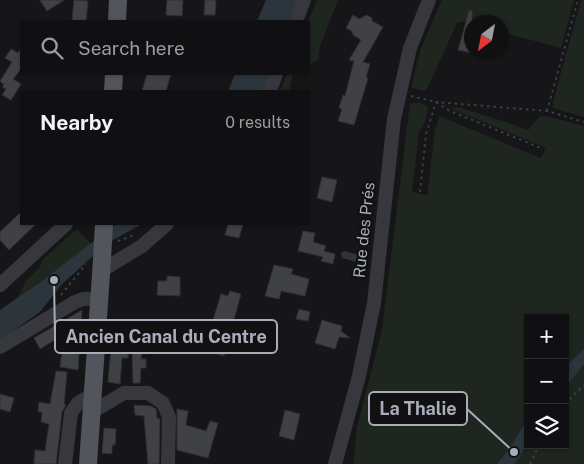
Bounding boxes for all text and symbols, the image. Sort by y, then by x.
north arrow [464,15,509,60]
search box [20,20,310,75]
icon: search [38,34,66,62]
text: Search here [78,37,185,59]
text: Nearby [40,110,113,135]
text: 0 results [225,113,290,132]
street label: Rue des Prés [350,181,378,279]
map controls [524,314,569,449]
button: + [524,314,569,359]
callout: Ancien Canal du Centre [55,320,277,353]
text: Ancien Canal du Centre [65,326,267,347]
button: − [524,359,569,404]
callout: La Thalie [369,392,467,425]
text: La Thalie [379,398,457,419]
button: layers [524,404,569,449]

